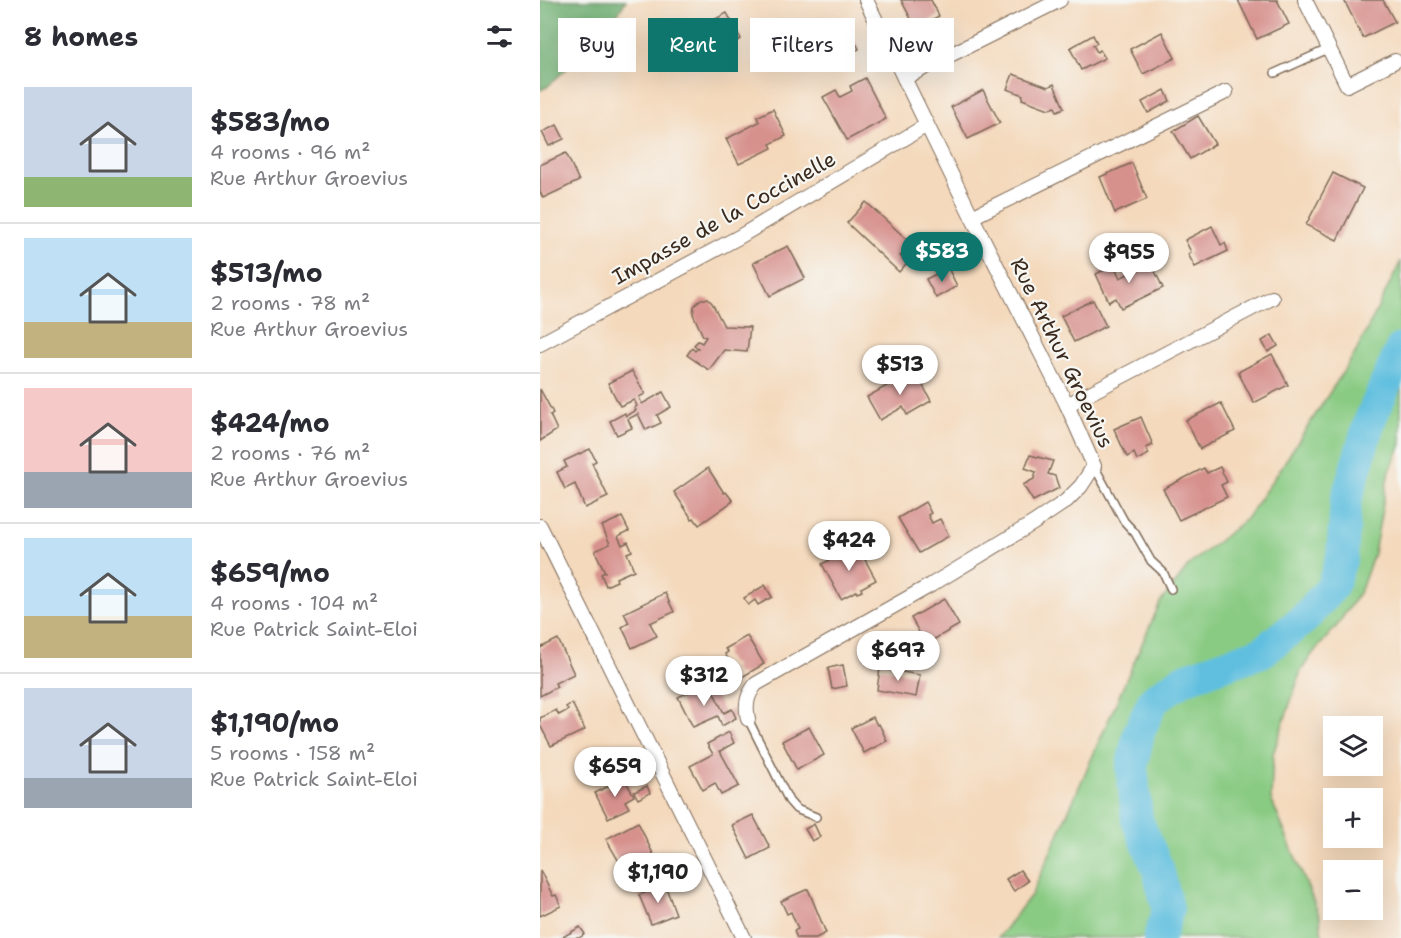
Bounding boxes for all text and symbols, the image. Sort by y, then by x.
chip: Buy [558,18,636,72]
chip: Rent [648,18,738,72]
chip: Filters [750,18,855,72]
chip: New [867,18,954,72]
text: 8 homes [24,19,138,54]
icon: filters [483,20,516,53]
text: $583/mo [210,104,330,139]
icon: home [72,111,144,183]
text: 4 rooms · 96 m² [210,139,371,165]
street label: Impasse de la Coccinelle [607,145,841,291]
text: Rue Arthur Groevius [210,165,408,191]
pin: $583 [906,232,978,283]
pin: $955 [1093,233,1165,284]
text: $583 [915,238,969,264]
text: $955 [1103,239,1155,265]
street label: Rue Arthur Groevius [1004,253,1120,453]
text: $513/mo [210,255,323,290]
icon: home [72,262,144,334]
text: 2 rooms · 78 m² [210,290,370,316]
text: Rue Arthur Groevius [210,316,408,342]
pin: $513 [864,345,936,396]
text: $513 [876,351,924,377]
text: $424/mo [210,405,330,440]
icon: home [72,412,144,484]
text: 2 rooms · 76 m² [210,440,370,466]
text: Rue Arthur Groevius [210,466,408,492]
pin: $424 [813,521,885,572]
text: $424 [822,527,876,553]
text: $659/mo [210,555,330,590]
icon: home [72,562,144,634]
text: 4 rooms · 104 m² [210,590,378,616]
text: Rue Patrick Saint-Eloi [210,616,418,642]
pin: $697 [862,631,934,682]
text: $697 [871,637,925,663]
pin: $312 [668,656,740,707]
text: $312 [679,662,729,688]
text: $1,190/mo [210,705,339,740]
icon: home [72,712,144,784]
map controls [1323,716,1383,920]
button: layers [1323,716,1383,776]
text: 5 rooms · 158 m² [210,740,375,766]
pin: $659 [579,747,651,798]
text: $659 [588,753,642,779]
text: Rue Patrick Saint-Eloi [210,766,418,792]
button: + [1323,788,1383,848]
pin: $1,190 [609,853,707,904]
text: $1,190 [627,859,689,885]
button: − [1323,860,1383,920]

